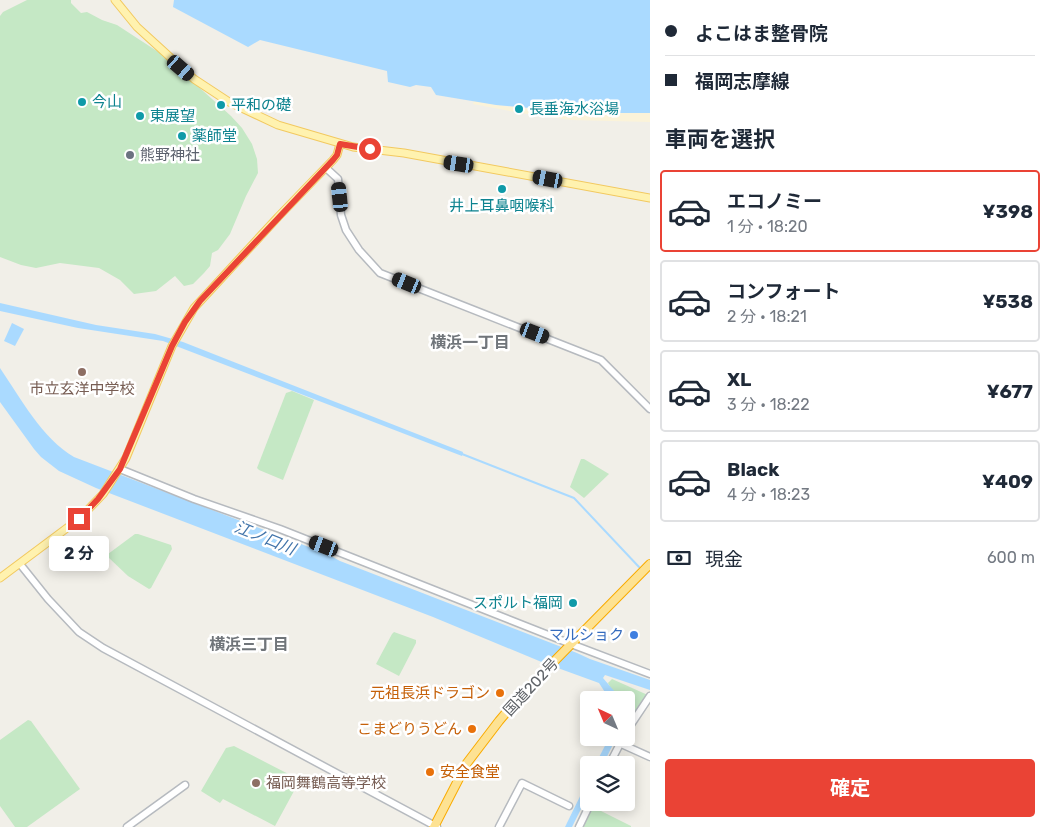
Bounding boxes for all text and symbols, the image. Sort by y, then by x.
text: よこはま整骨院 [695,22,828,45]
car [164,52,197,84]
text: 福岡志摩線 [695,70,790,93]
place label: 今山 [92,93,122,111]
marker: 今山 [76,96,88,108]
place label: 平和の礎 [231,96,291,114]
marker: 平和の礎 [215,99,227,111]
place label: 長垂海水浴場 [529,100,619,118]
marker: 長垂海水浴場 [513,103,525,115]
place label: 東展望 [150,107,195,125]
marker: 東展望 [134,110,146,122]
text: 車両を選択 [665,126,775,153]
place label: 薬師堂 [192,127,237,145]
marker: 薬師堂 [176,130,188,142]
route start [359,138,381,160]
place label: 熊野神社 [140,146,200,164]
marker: 熊野神社 [124,149,136,161]
car [443,154,474,174]
car [531,169,564,189]
car [330,181,349,213]
marker: 井上耳鼻咽喉科 [496,183,508,195]
icon: car [667,189,712,234]
text: エコノミー [727,190,822,213]
place label: 井上耳鼻咽喉科 [449,197,555,215]
text: ¥398 [982,200,1033,223]
text: 1 分 · 18:20 [727,217,808,236]
car [390,270,423,296]
icon: car [667,279,712,324]
text: コンフォート [727,280,840,303]
text: ¥538 [982,290,1033,313]
text: 2 分 · 18:21 [727,307,807,326]
car [518,321,551,345]
district label: 横浜一丁目 [430,333,510,352]
marker: 市立玄洋中学校 [76,366,88,378]
text: XL [727,368,751,391]
icon: car [667,369,712,414]
place label: 市立玄洋中学校 [29,380,135,398]
text: ¥677 [986,380,1033,403]
text: 3 分 · 18:22 [727,395,810,414]
text: Black [727,458,779,481]
icon: car [667,459,712,504]
text: ¥409 [982,470,1033,493]
text: 4 分 · 18:23 [727,485,810,504]
route end [68,508,90,530]
water label: 江ノ口川 [232,517,300,560]
car [307,534,340,558]
callout: 2 分 [49,536,109,572]
text: 2 分 [64,544,94,563]
icon: cash [665,544,693,572]
text: 現金 [705,548,743,571]
text: 600 m [987,548,1035,567]
place label: スポルト福岡 [473,594,563,612]
marker: スポルト福岡 [567,597,579,609]
place label: マルショク [549,626,624,644]
marker: マルショク [628,629,640,641]
district label: 横浜三丁目 [209,635,289,654]
street label: 国道202号 [500,654,562,720]
place label: 元祖長浜ドラゴン [370,684,490,702]
marker: 元祖長浜ドラゴン [494,687,506,699]
north arrow [580,691,635,746]
map controls [580,691,635,811]
place label: こまどりうどん [357,720,462,738]
marker: こまどりうどん [466,723,478,735]
button: layers [580,756,635,811]
button: 確定 [665,759,1035,817]
place label: 安全食堂 [440,763,500,781]
marker: 安全食堂 [424,766,436,778]
place label: 福岡舞鶴高等学校 [266,774,386,792]
marker: 福岡舞鶴高等学校 [250,777,262,789]

